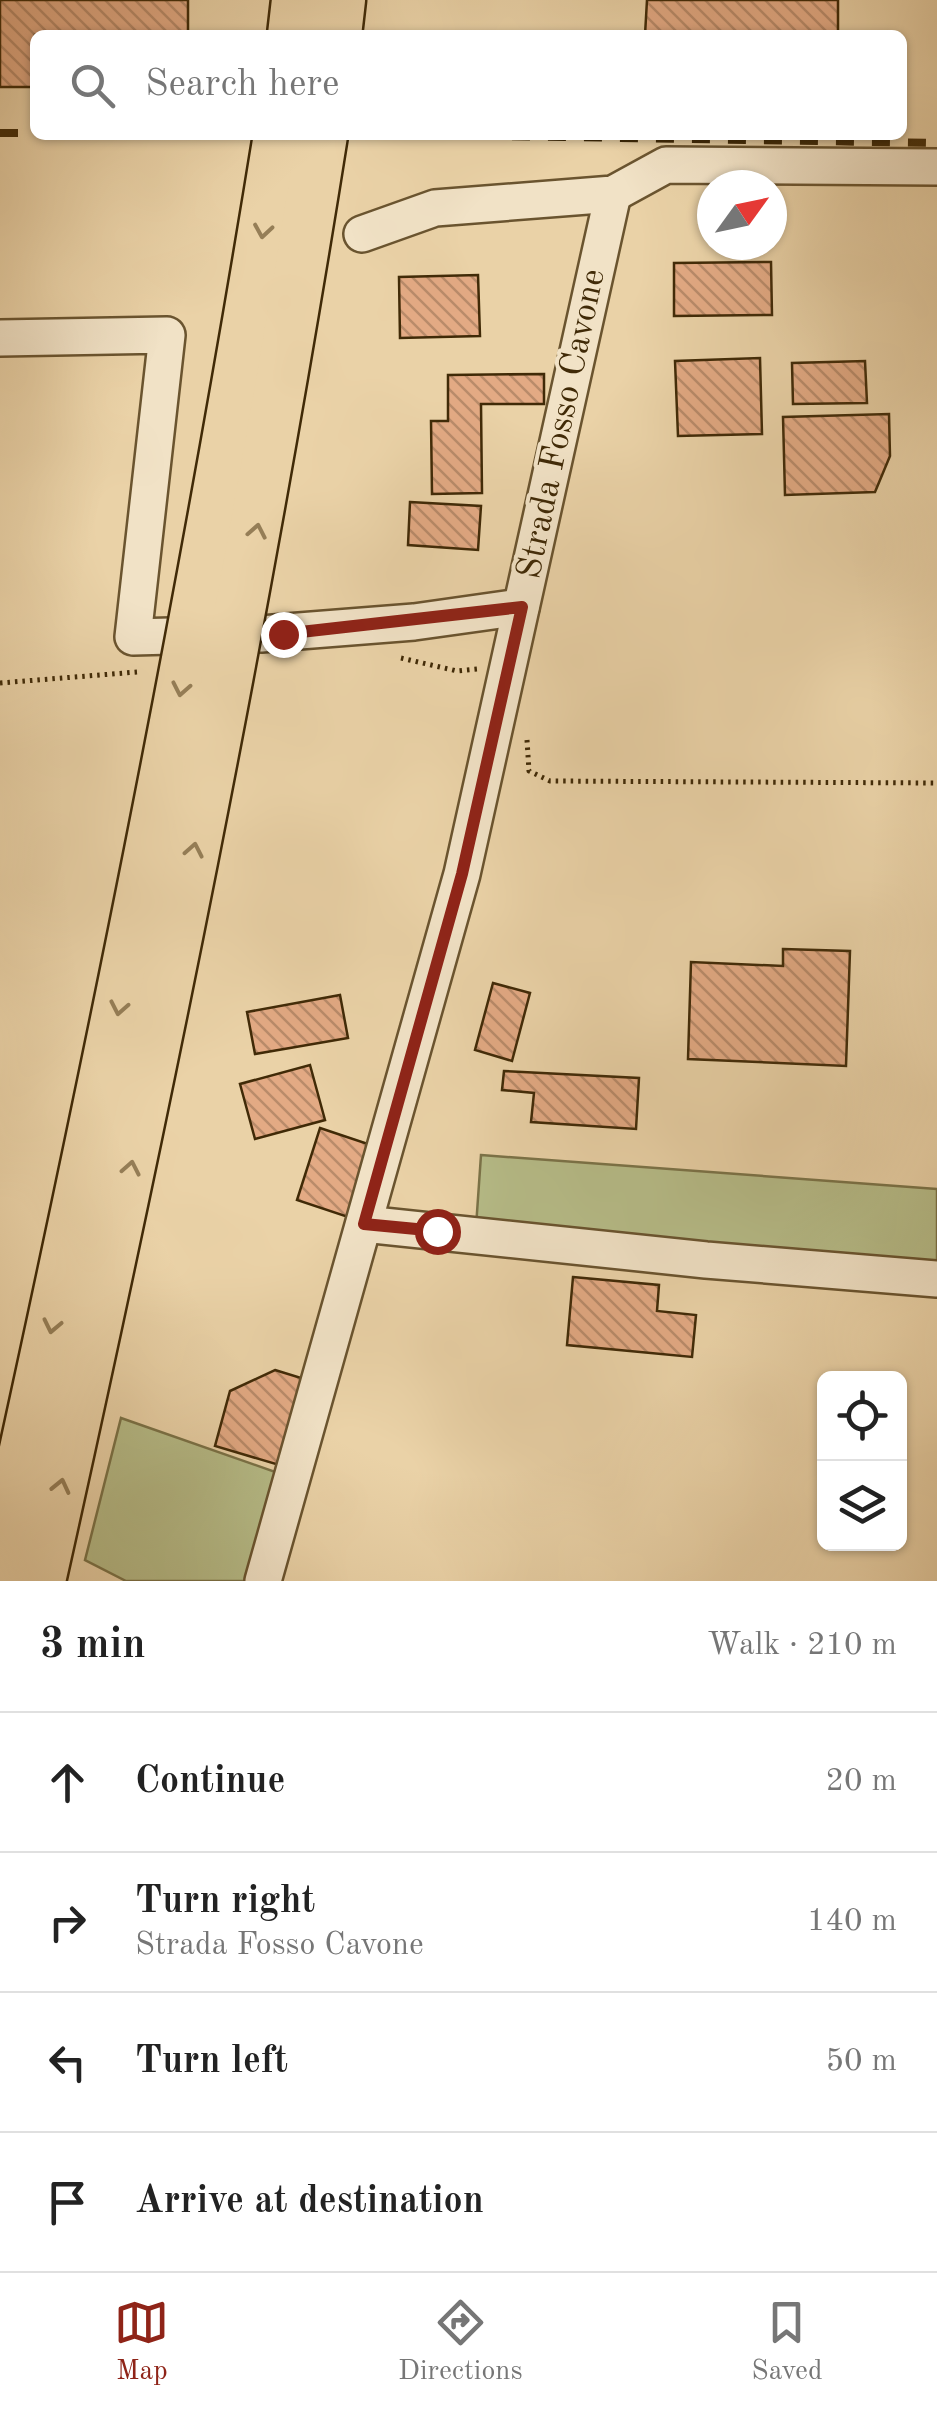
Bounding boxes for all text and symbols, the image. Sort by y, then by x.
search box [30,30,907,140]
icon: search [65,58,120,113]
text: Search here [145,66,340,104]
north arrow [697,170,787,260]
one-way arrow [253,223,274,240]
street label: Strada Fosso Cavone [512,266,612,582]
one-way arrow [246,523,267,539]
route end [261,612,307,658]
one-way arrow [171,681,192,697]
one-way arrow [183,841,204,858]
one-way arrow [109,999,130,1016]
one-way arrow [120,1160,141,1177]
route start [415,1209,461,1255]
one-way arrow [43,1317,64,1334]
map controls [817,1371,907,1551]
button: locate [817,1371,907,1461]
button: layers [817,1461,907,1551]
one-way arrow [50,1478,71,1495]
text: 3 min [40,1625,146,1667]
text: Walk · 210 m [707,1630,897,1662]
icon: ahead [40,1755,95,1810]
text: Continue [135,1763,285,1801]
text: 20 m [826,1766,897,1798]
text: Turn right [135,1883,315,1921]
icon: right [40,1895,95,1950]
text: 140 m [807,1906,897,1938]
text: Strada Fosso Cavone [135,1930,424,1962]
icon: left [40,2035,95,2090]
text: Turn left [135,2043,288,2081]
text: 50 m [826,2046,897,2078]
icon: arrive [40,2175,95,2230]
text: Arrive at destination [135,2183,484,2221]
tab: Map [114,2295,169,2390]
tab: Directions [398,2295,523,2390]
tab: Saved [751,2295,823,2390]

